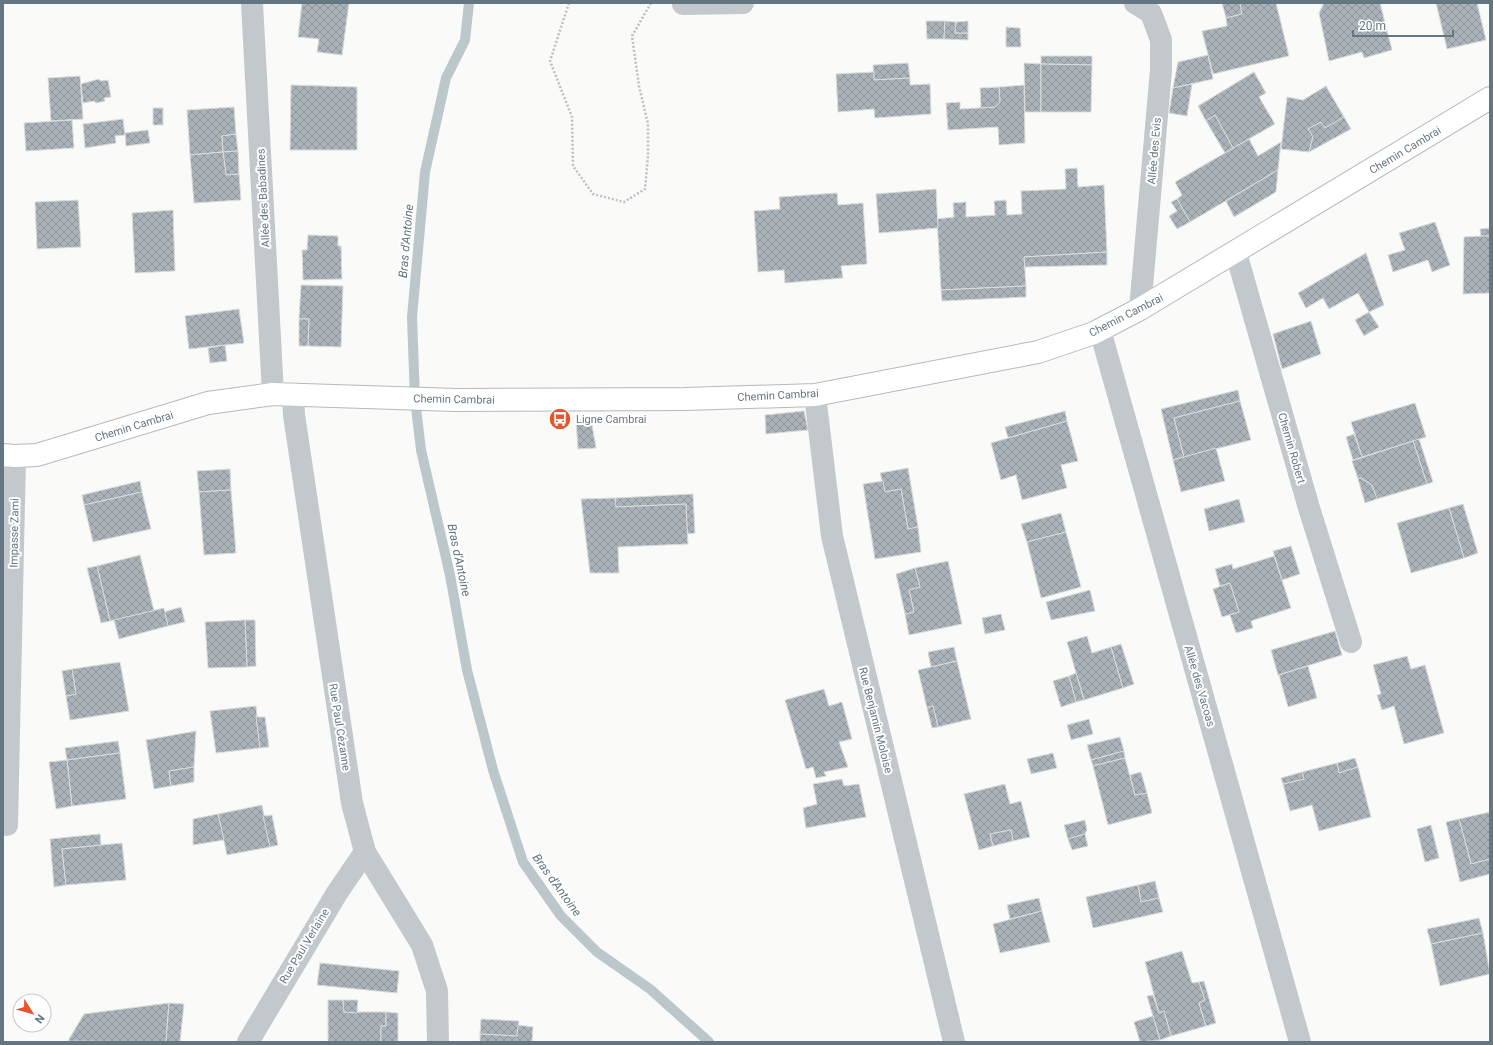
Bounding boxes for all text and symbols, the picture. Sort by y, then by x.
scale bar [1353,12,1453,38]
text: 20 m [1359,19,1386,33]
street label: Allée des Evis [1145,117,1164,185]
street label: Chemin Cambrai [1367,124,1443,177]
street label: Allée des Babadines [254,148,273,248]
water label: Bras d'Antoine [396,204,416,278]
street label: Chemin Cambrai [1087,291,1165,340]
street label: Chemin Cambrai [737,387,819,404]
street label: Chemin Cambrai [413,392,495,407]
bus stop icon: Ligne Cambrai [547,406,573,432]
street label: Chemin Cambrai [93,408,175,445]
street label: Chemin Robert [1275,411,1308,485]
place label: Ligne Cambrai [576,413,647,426]
street label: Impasse Zami [7,498,22,568]
water label: Bras d'Antoine [444,522,474,598]
street label: Allée des Vacoas [1182,644,1217,729]
street label: Rue Benjamin Moloise [856,666,895,775]
street label: Rue Paul Cézanne [326,683,353,772]
water label: Bras d'Antoine [530,851,584,919]
street label: Rue Paul Verlaine [277,906,332,986]
north arrow [12,993,52,1033]
text: N [32,1012,47,1026]

